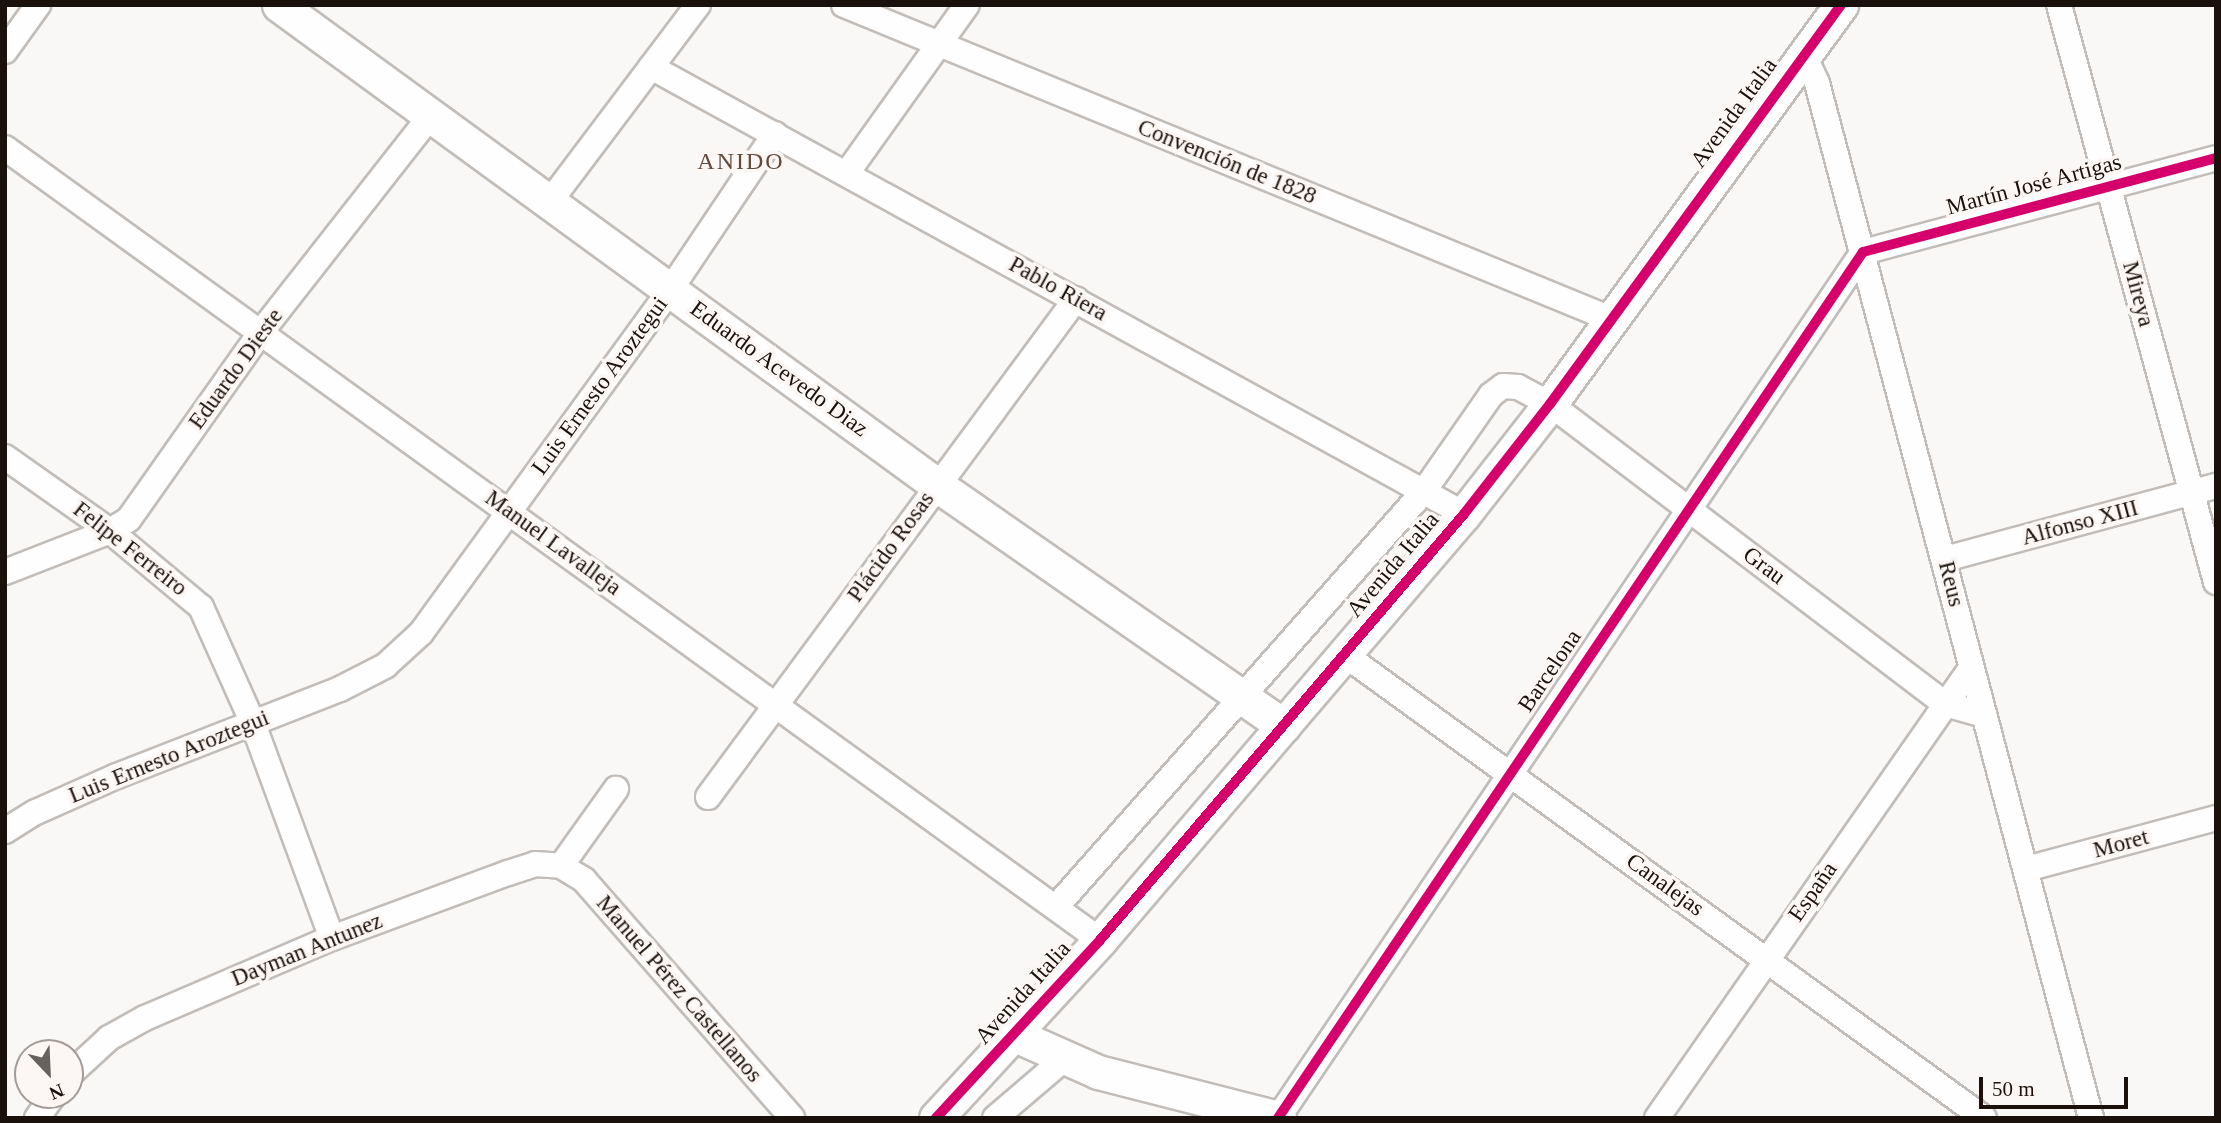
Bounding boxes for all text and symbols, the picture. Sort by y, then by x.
street label: Avenida Italia [1685,53,1783,173]
street label: Convención de 1828 [1134,114,1320,210]
district label: ANIDO [698,148,784,176]
street label: Martín José Artigas [1943,148,2125,222]
street label: Pablo Riera [1004,251,1112,327]
street label: Mireya [2116,258,2160,330]
street label: Luis Ernesto Aroztegui [526,291,674,481]
street label: Eduardo Acevedo Diaz [684,295,874,443]
street label: Eduardo Dieste [183,303,289,435]
street label: Manuel Lavalleja [480,484,626,602]
street label: Plácido Rosas [842,486,940,608]
street label: Alfonso XIII [2019,494,2141,552]
street label: Felipe Ferreiro [67,496,193,602]
street label: Avenida Italia [1341,507,1445,623]
street label: Grau [1737,541,1791,591]
street label: Reus [1932,558,1970,610]
street label: Barcelona [1512,625,1588,717]
street label: Luis Ernesto Aroztegui [64,704,274,810]
street label: Moret [2090,823,2152,865]
street label: Canalejas [1621,848,1709,922]
street label: España [1783,857,1843,927]
street label: Manuel Pérez Castellanos [590,890,768,1088]
street label: Dayman Antunez [227,907,387,993]
street label: Avenida Italia [970,936,1076,1050]
north arrow [14,1039,84,1109]
scale bar [1983,1064,2132,1108]
text: 50 m [1992,1077,2035,1101]
text: N [46,1080,67,1104]

